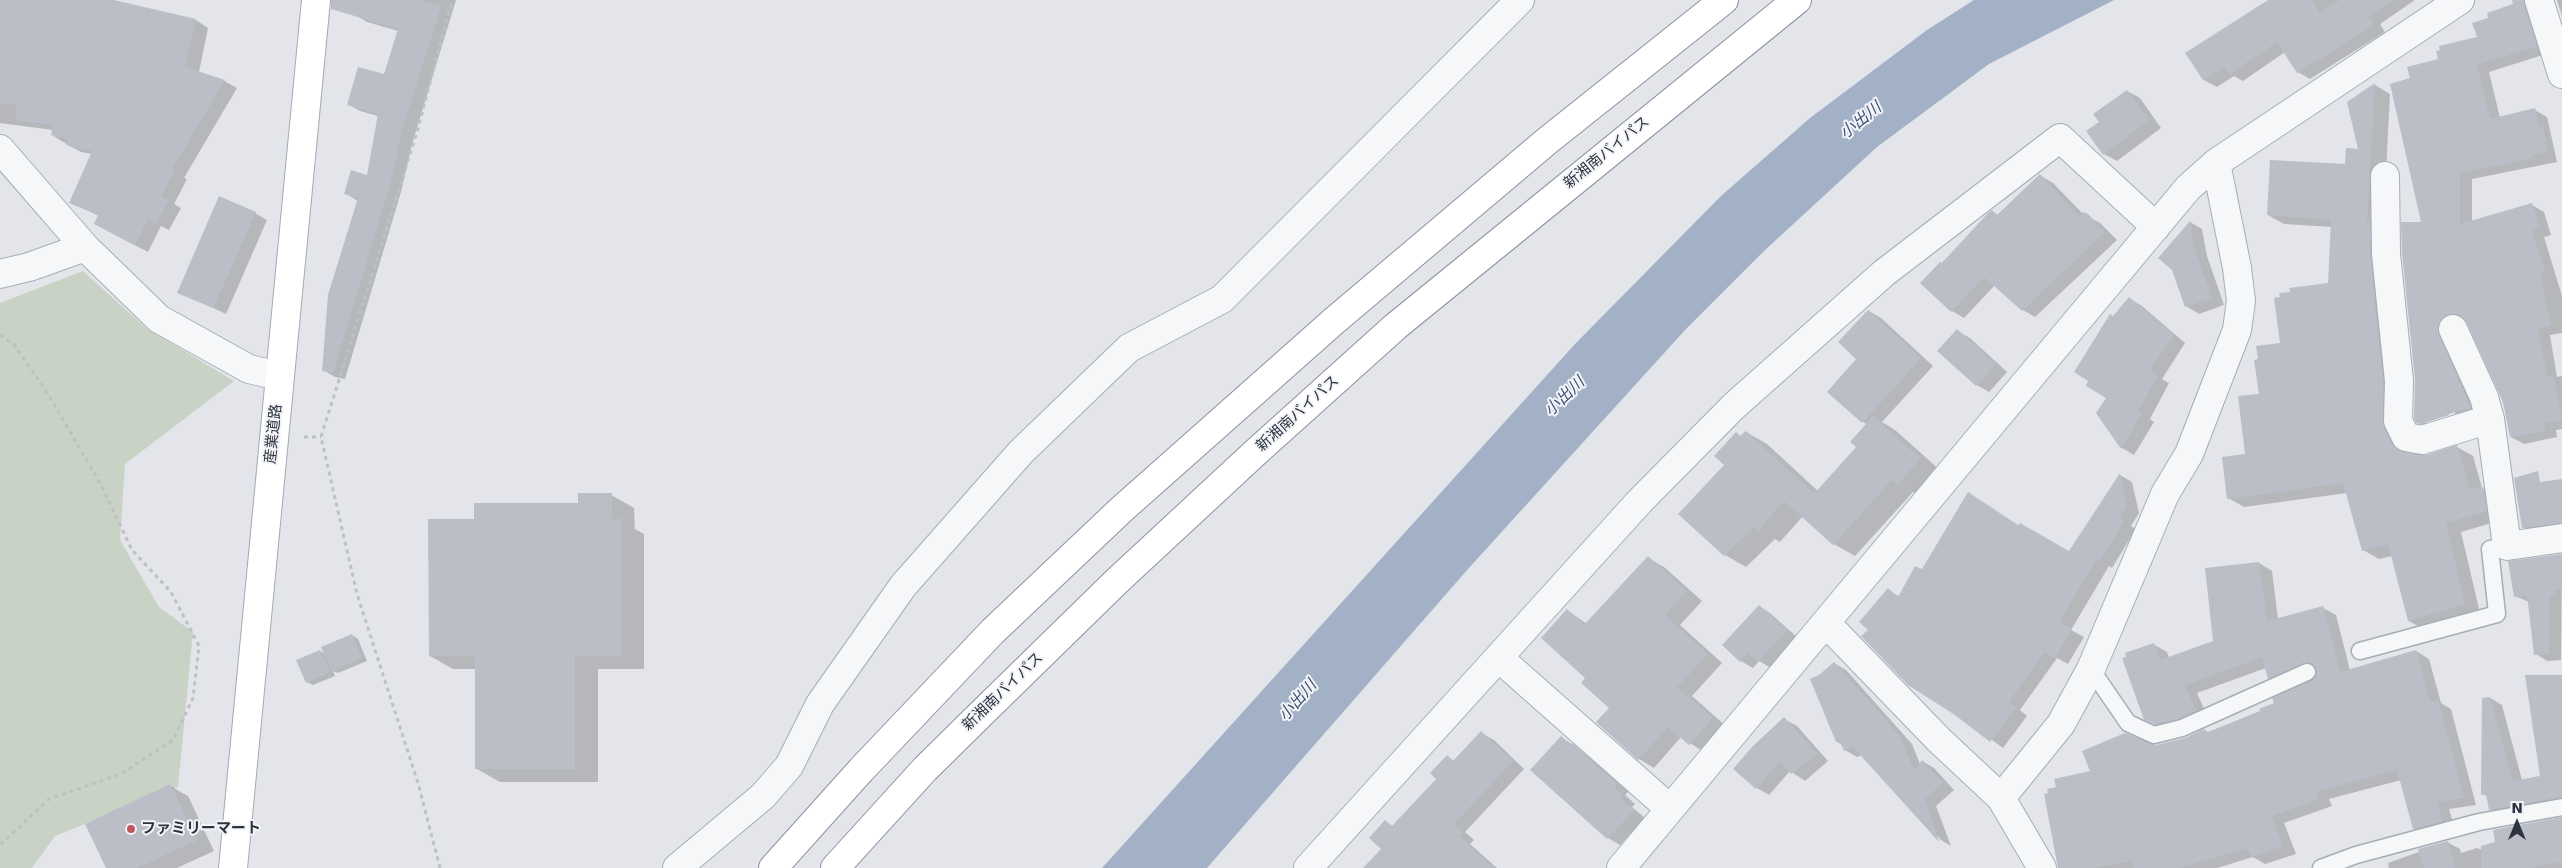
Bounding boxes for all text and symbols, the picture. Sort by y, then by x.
water label: 小出川 [1836,98,1886,144]
street label: 新湘南バイパス [1561,113,1653,193]
street label: 新湘南バイパス [1253,372,1343,456]
water label: 小出川 [1541,373,1589,421]
street label: 産業道路 [262,403,286,465]
street label: 新湘南バイパス [959,649,1047,735]
water label: 小出川 [1275,677,1321,725]
north arrow [2492,798,2542,848]
text: N [2511,800,2523,816]
place label: ファミリーマート [141,820,261,838]
marker: ファミリーマート [125,823,137,835]

